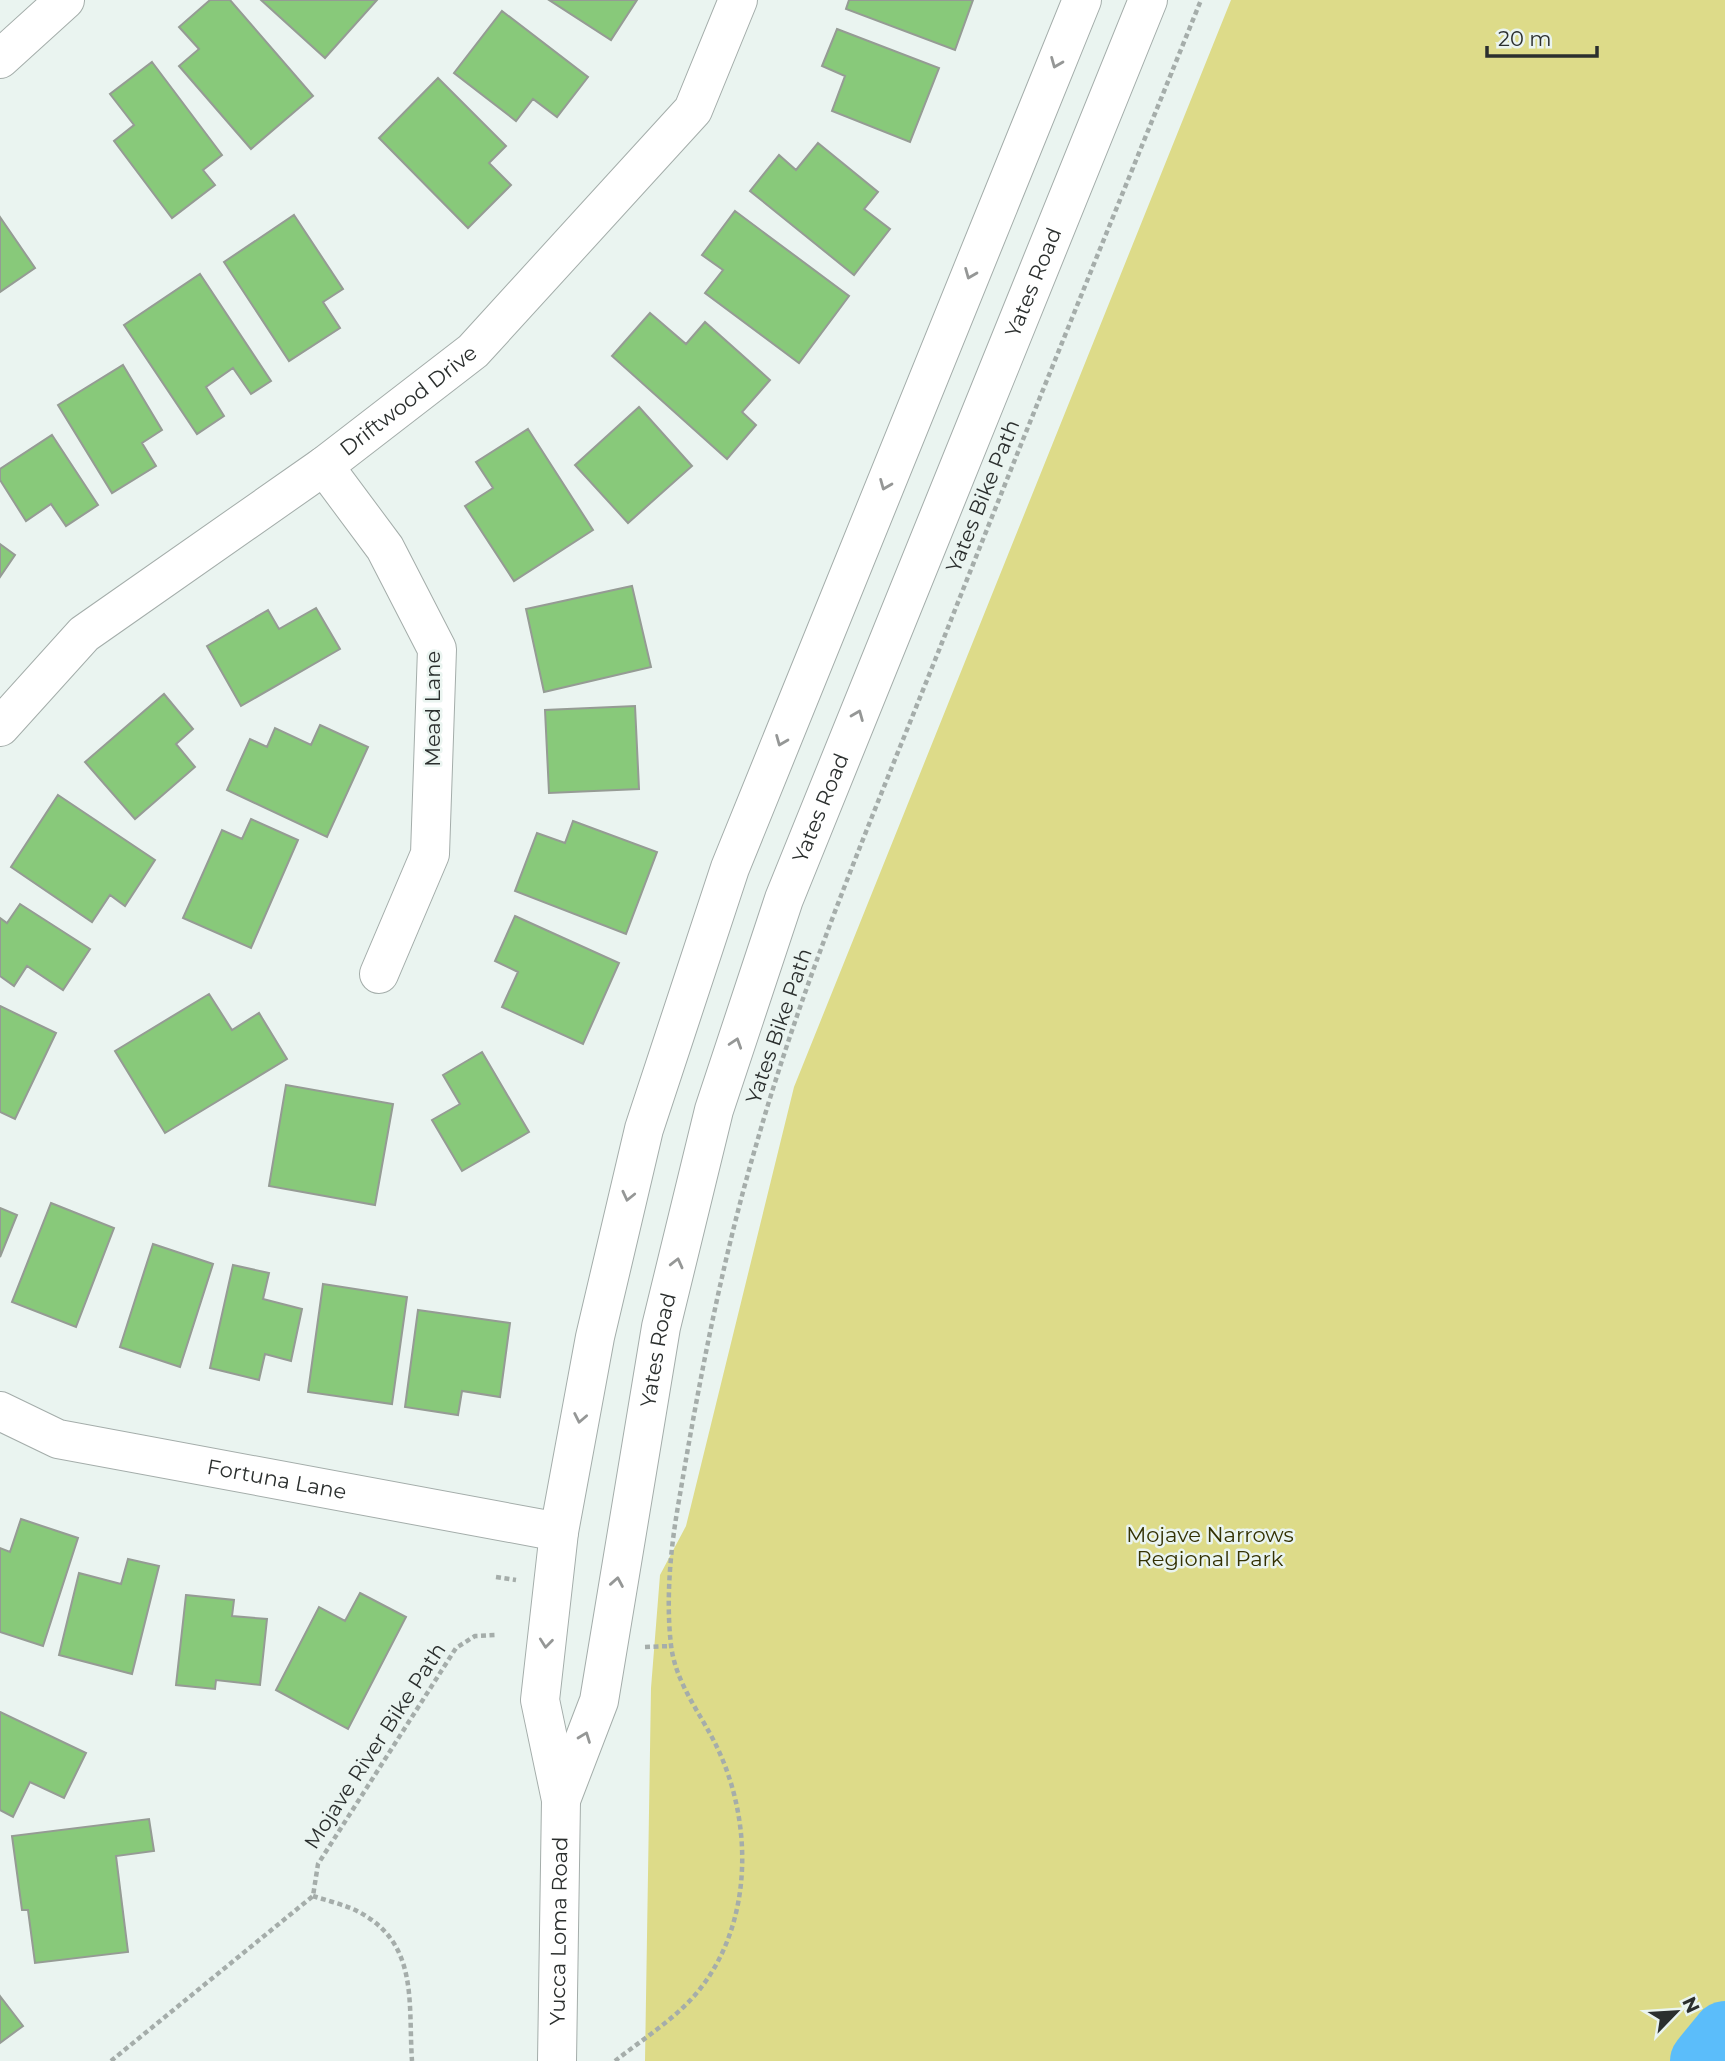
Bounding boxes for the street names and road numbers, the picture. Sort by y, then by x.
street label: Yates Road [1000,224,1067,341]
street label: Driftwood Drive [335,340,482,461]
street label: Yates Bike Path [940,416,1025,576]
street label: Mead Lane [420,651,445,767]
street label: Yates Road [787,749,854,866]
street label: Yates Bike Path [740,945,817,1107]
street label: Yates Road [635,1290,681,1409]
street label: Fortuna Lane [205,1454,349,1504]
street label: Mojave River Bike Path [299,1638,451,1853]
street label: Yucca Loma Road [545,1837,572,2026]

